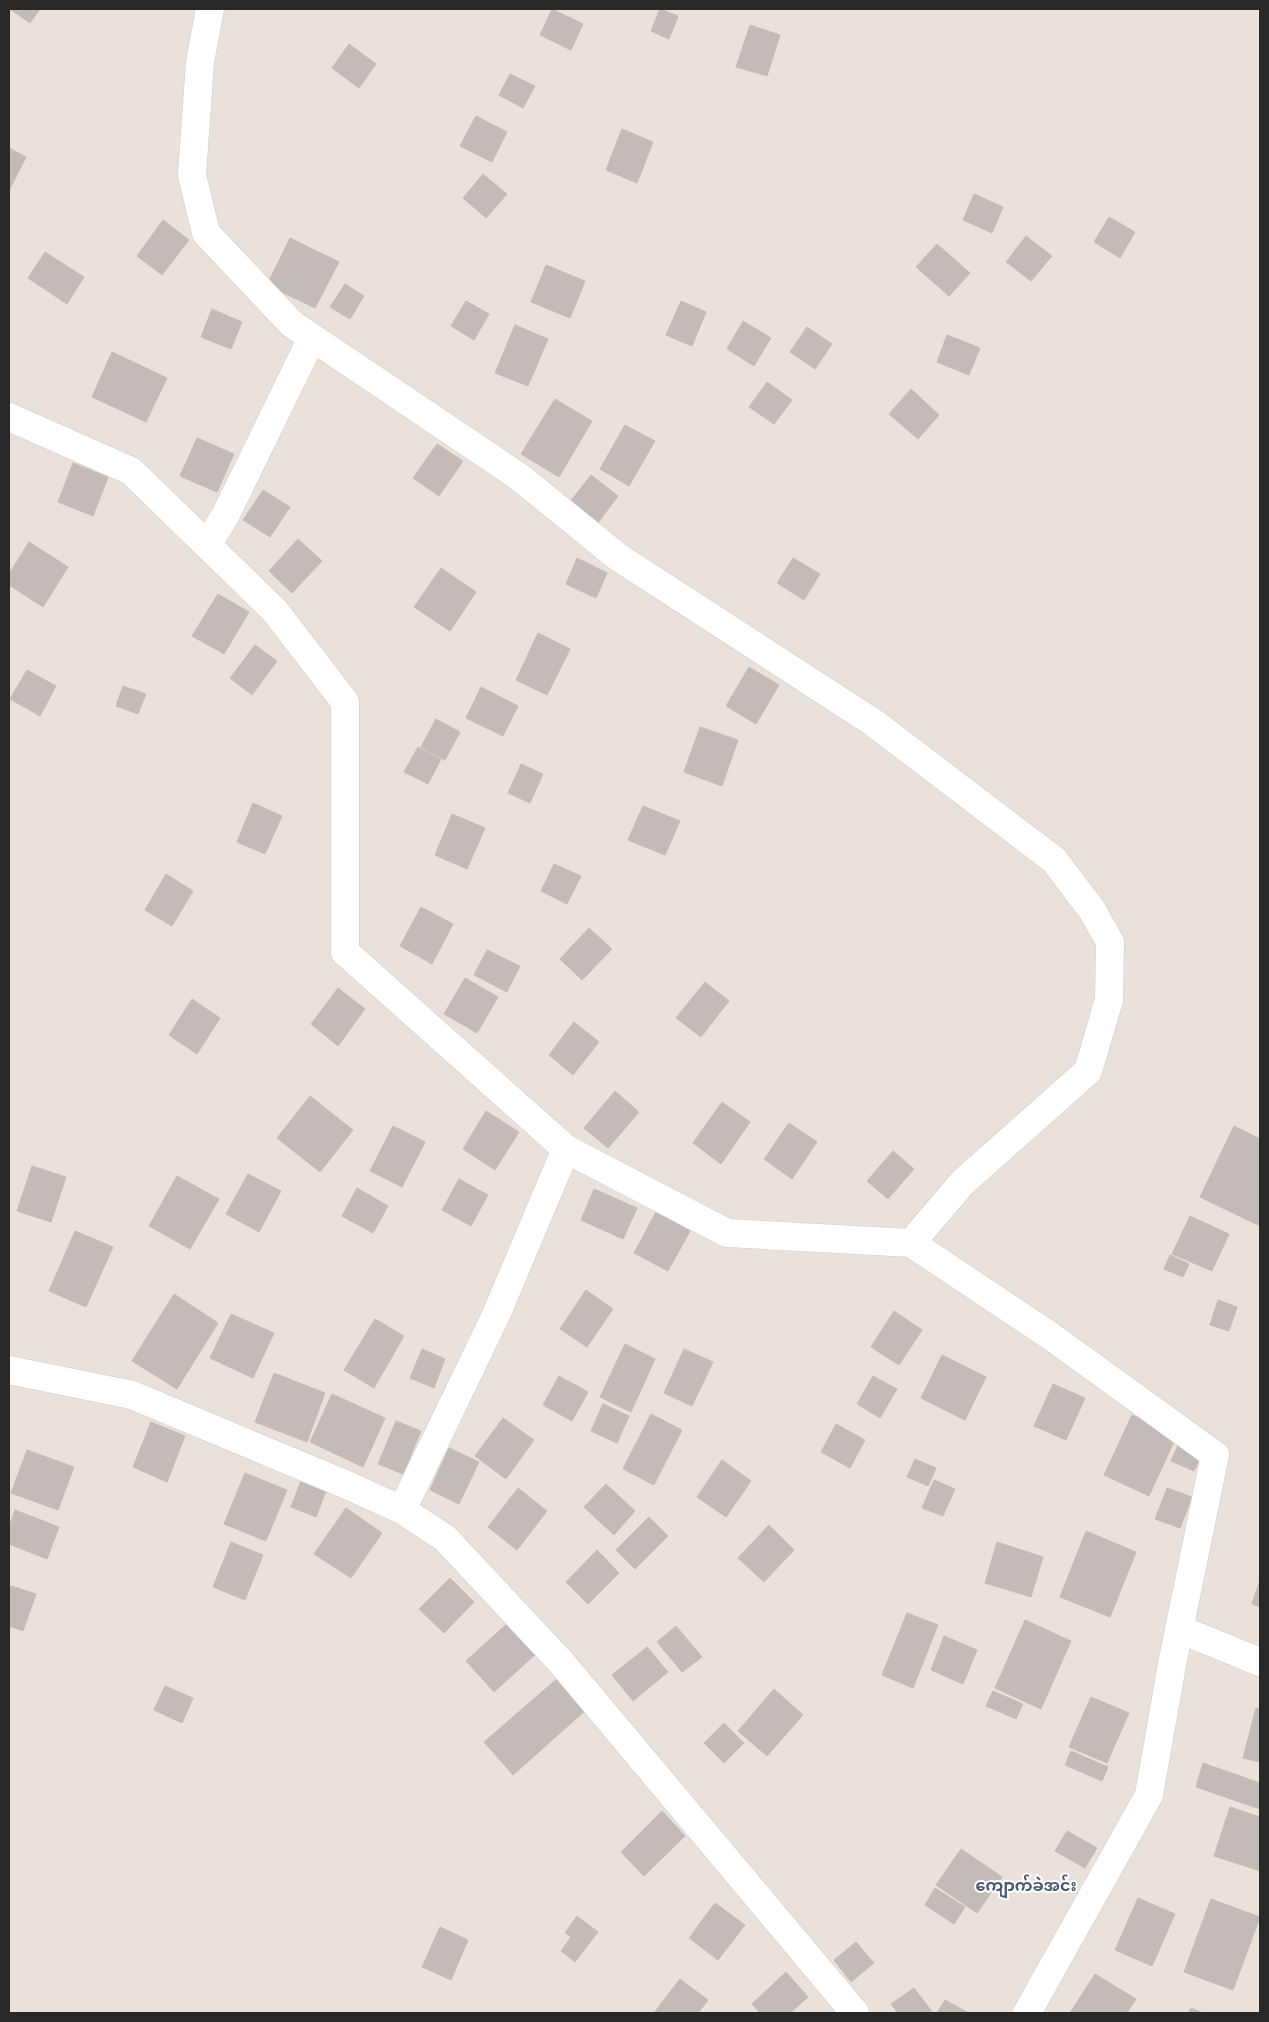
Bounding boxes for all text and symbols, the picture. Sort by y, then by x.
district label: ကျောက်ခဲအင်း [975,1874,1077,1899]

